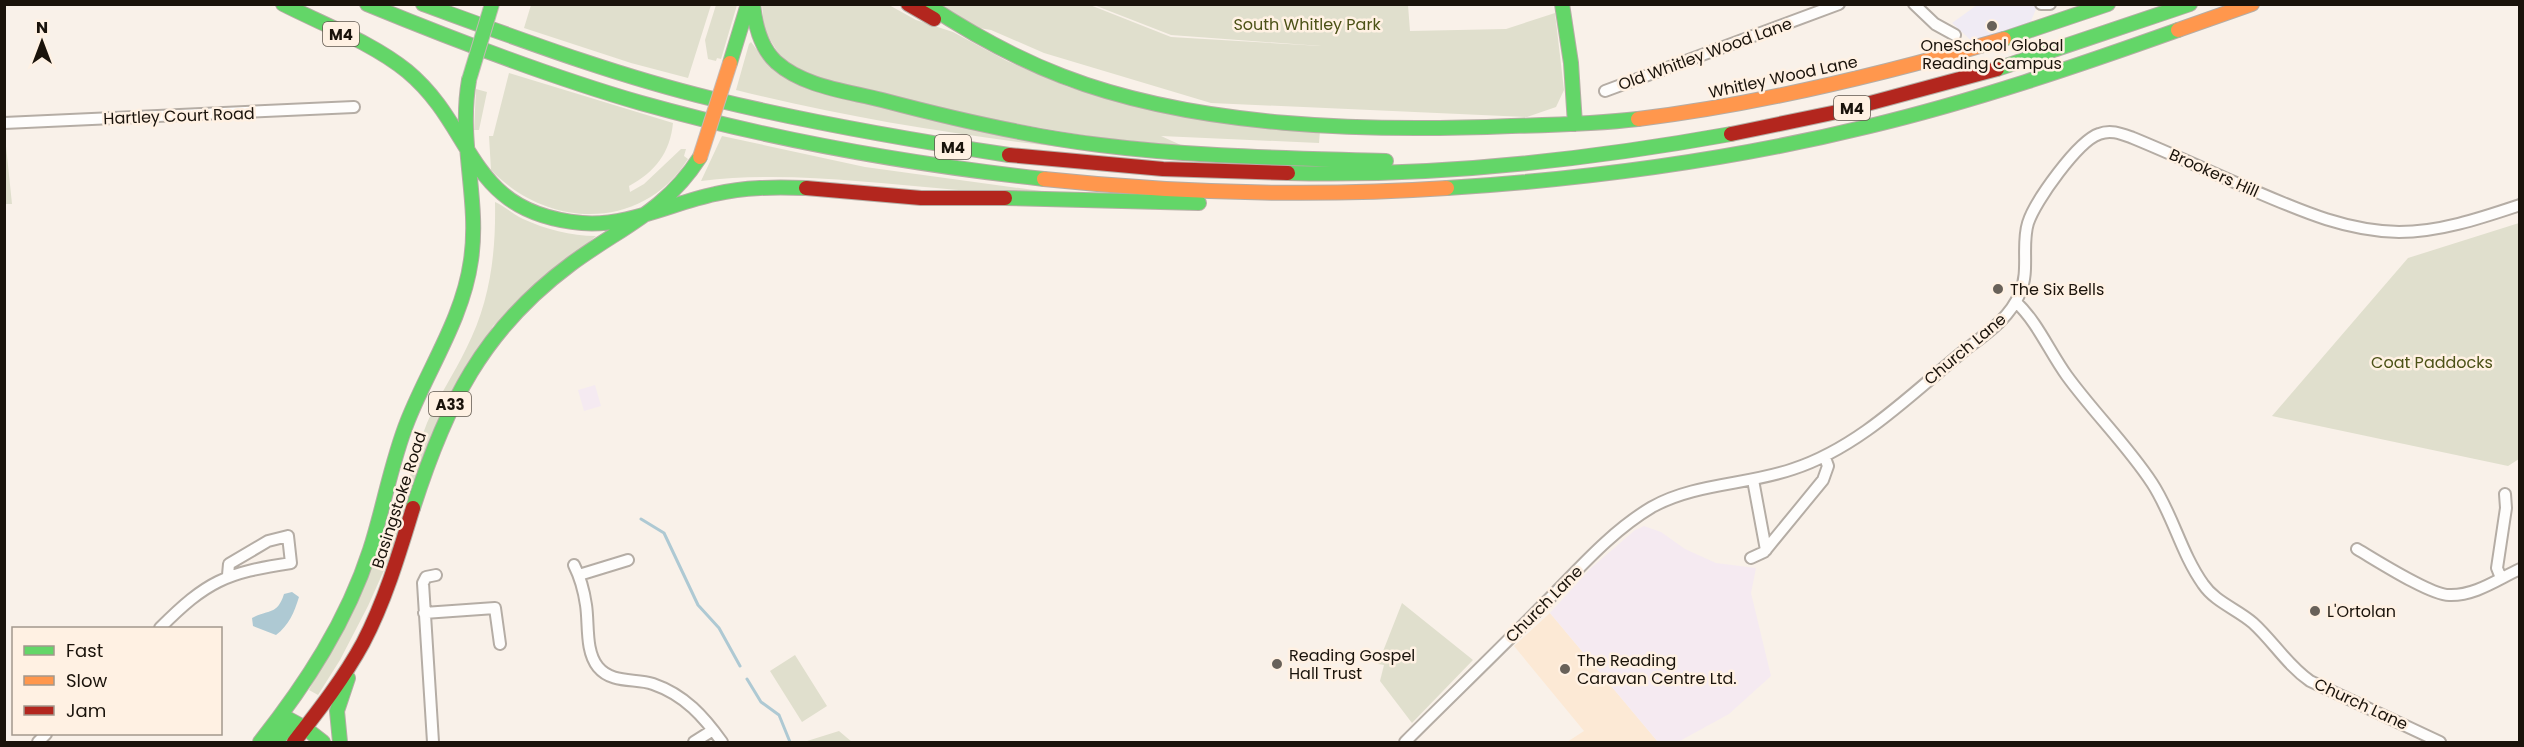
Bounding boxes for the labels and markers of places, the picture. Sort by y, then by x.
marker: OneSchool Global Reading Campus [1985,19,1999,33]
place label: OneSchool Global Reading Campus [1921,34,2063,75]
place label: The Six Bells [2010,278,2104,301]
marker: The Six Bells [1991,282,2005,296]
place label: L'Ortolan [2327,600,2396,623]
marker: L'Ortolan [2308,604,2322,618]
place label: Reading Gospel Hall Trust [1289,644,1415,685]
place label: The Reading Caravan Centre Ltd. [1577,649,1737,690]
marker: Reading Gospel Hall Trust [1270,657,1284,671]
marker: The Reading Caravan Centre Ltd. [1558,662,1572,676]

